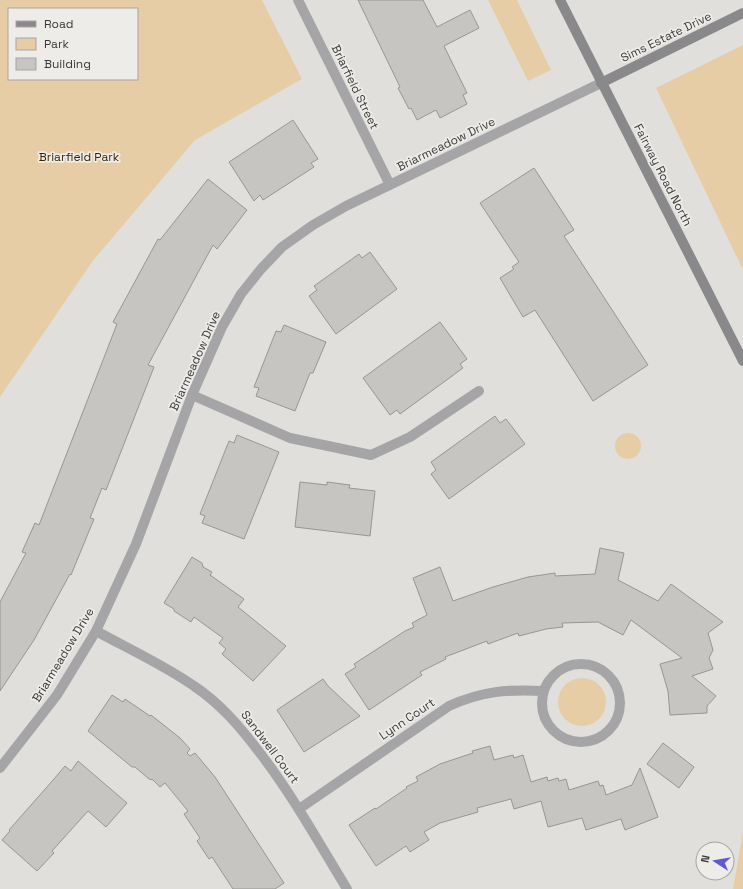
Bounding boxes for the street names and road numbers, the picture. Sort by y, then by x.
street label: Sims Estate Drive [618,8,714,66]
street label: Briarfield Street [328,42,382,132]
street label: Briarmeadow Drive [394,113,498,175]
street label: Fairway Road North [630,121,696,229]
street label: Briarmeadow Drive [166,309,224,413]
street label: Briarmeadow Drive [28,605,98,705]
street label: Lynn Court [376,694,438,744]
street label: Sandwell Court [237,707,303,787]

